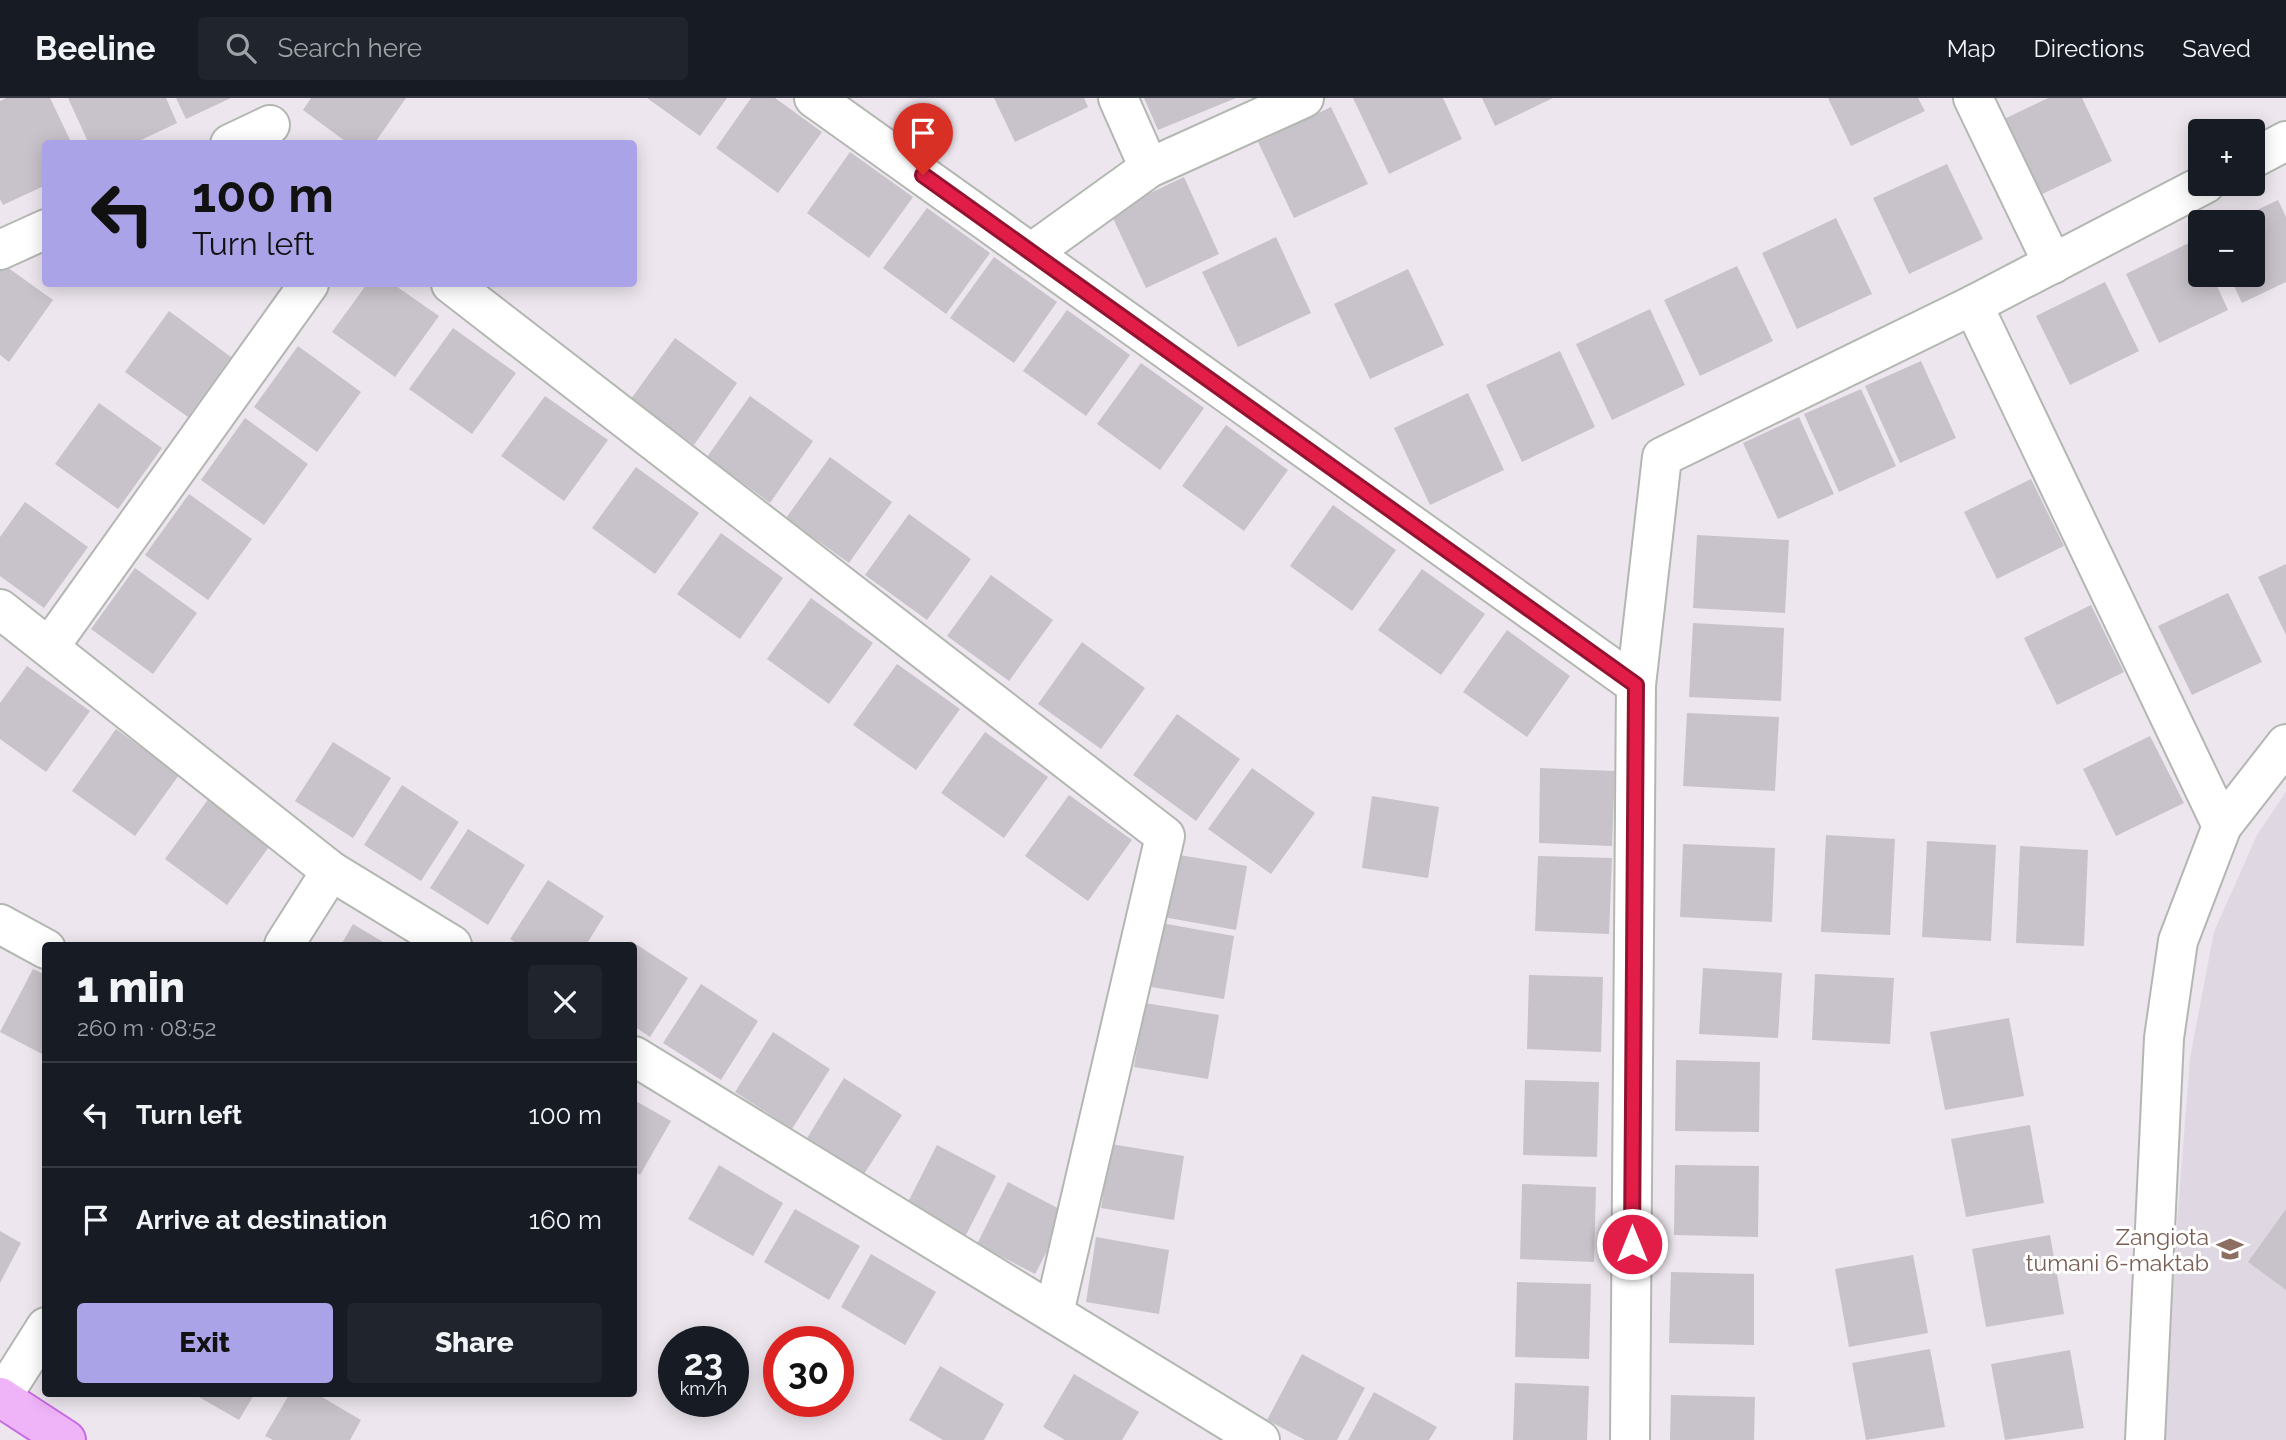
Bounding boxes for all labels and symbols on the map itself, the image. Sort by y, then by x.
pin [893,103,953,175]
position arrow [1595,1207,1669,1281]
place label: Zangiota tumani 6-maktab [2026,1223,2209,1276]
school or university icon: Zangiota tumani 6-maktab [2215,1234,2245,1264]
speed limit sign: 30 [763,1326,854,1417]

